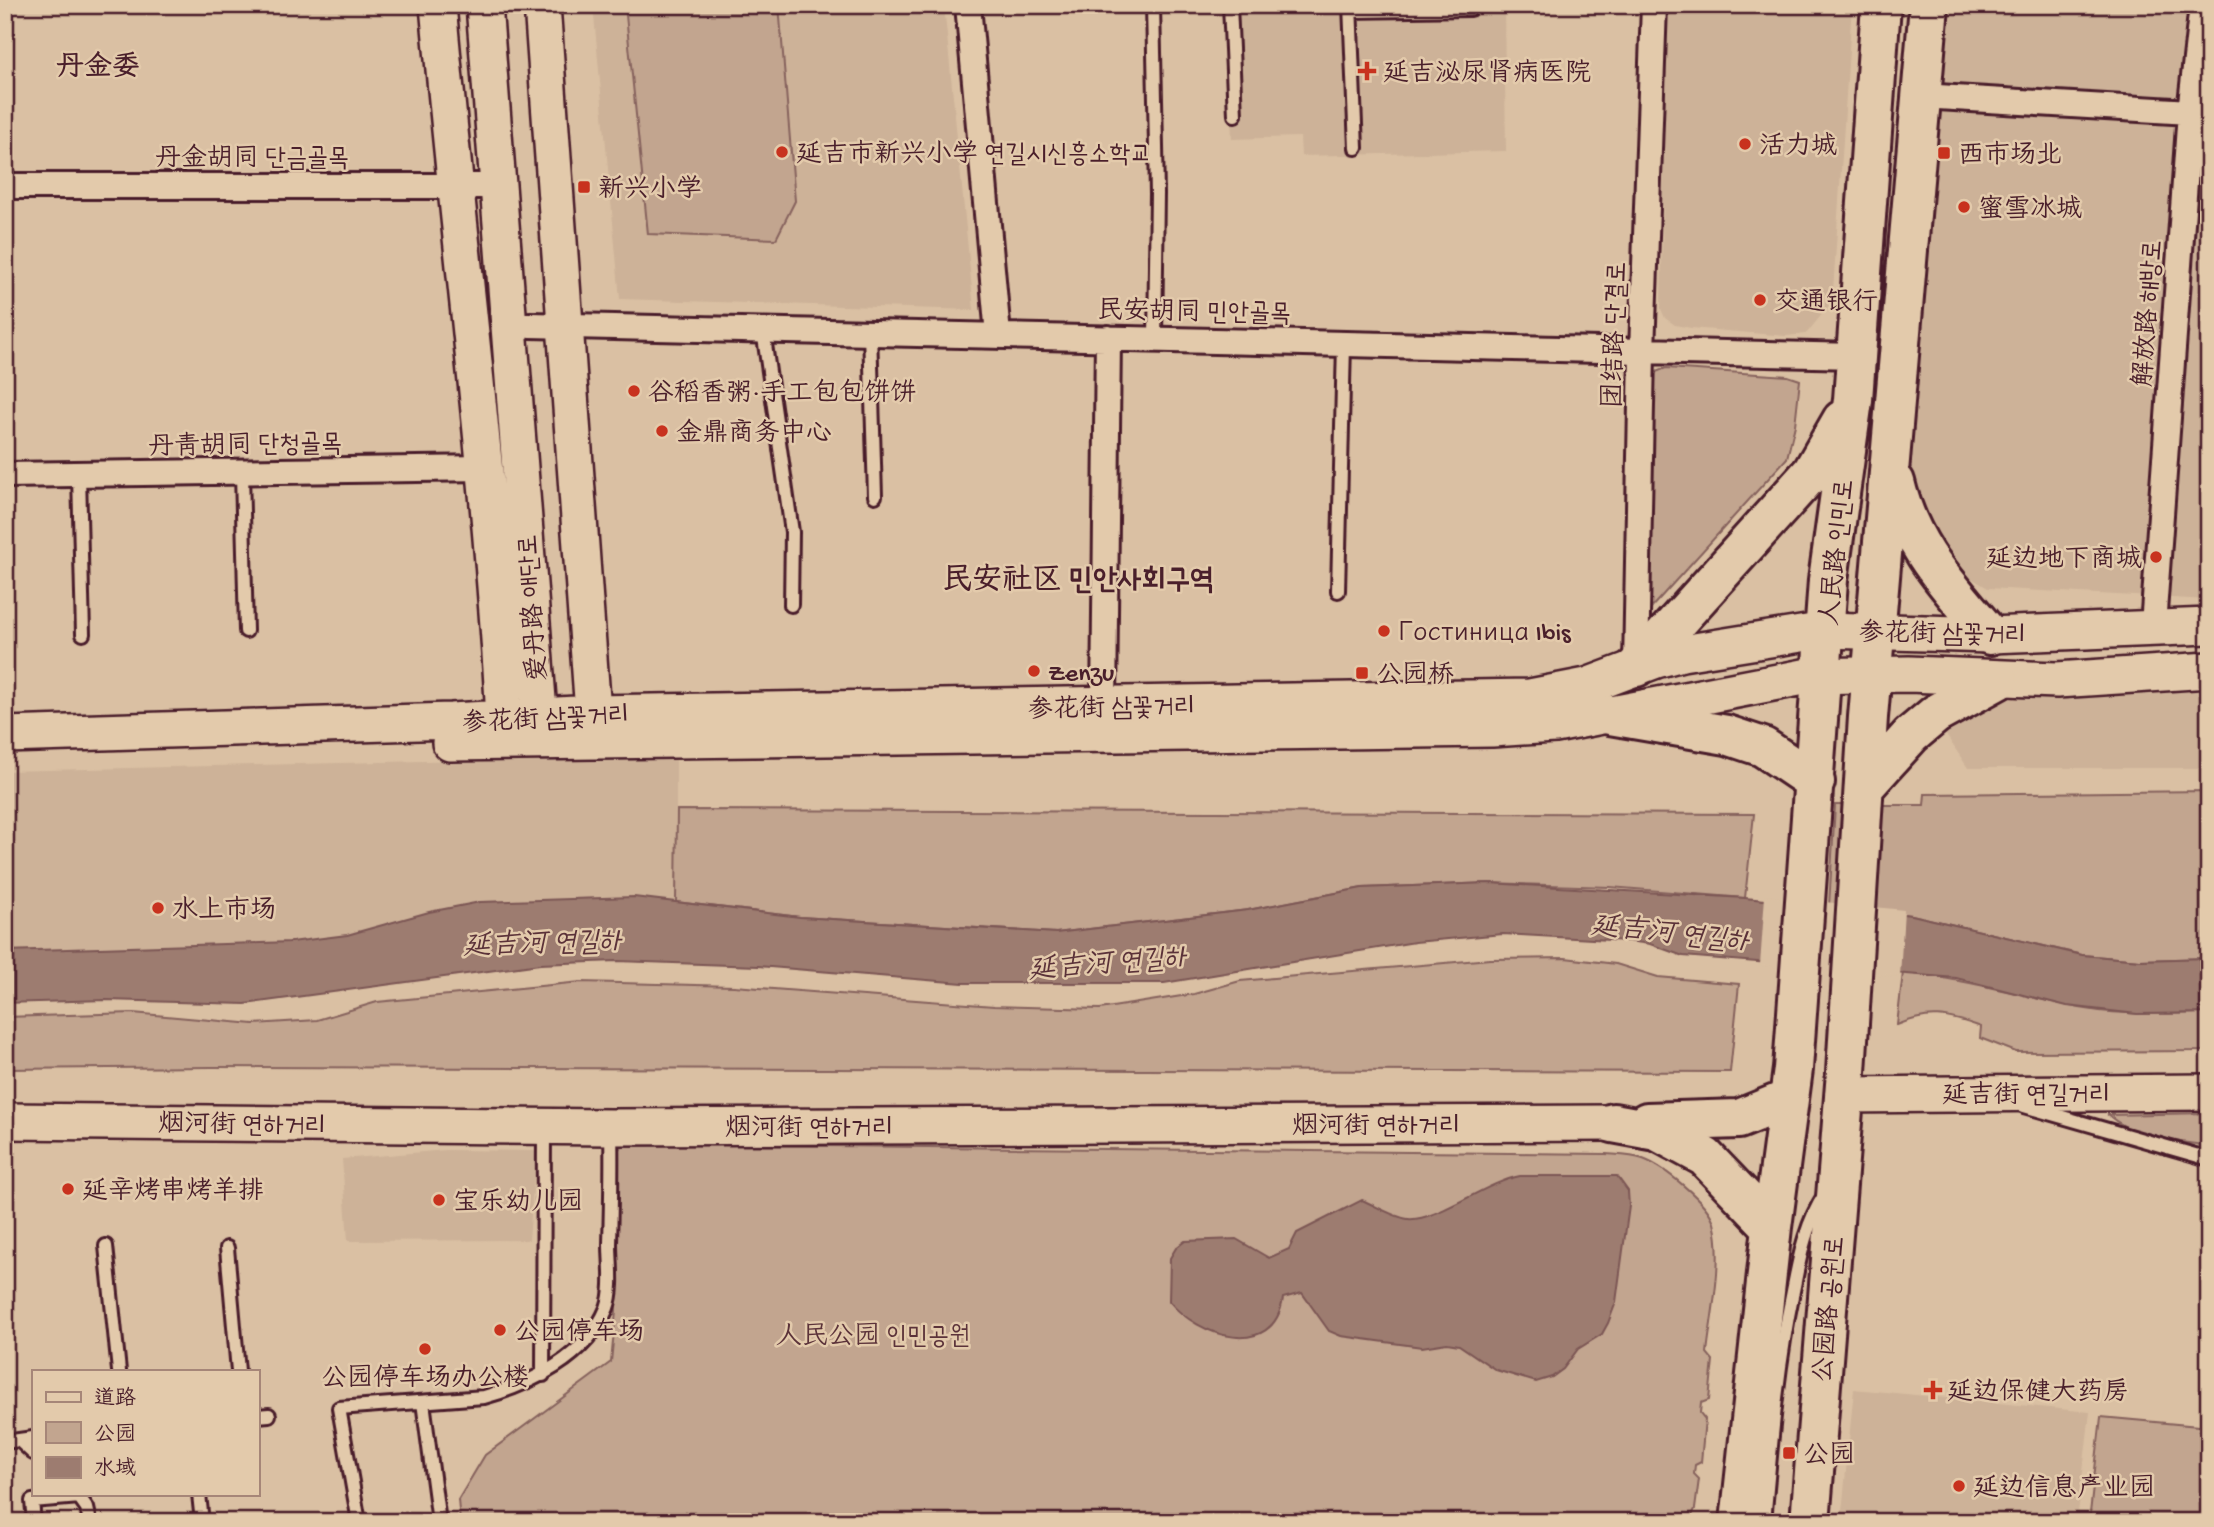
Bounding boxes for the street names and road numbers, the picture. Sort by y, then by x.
street label: 丹金胡同 단금골목 [155,143,349,176]
street label: 解放路 해방로 [2128,239,2171,388]
street label: 团结路 단결로 [1597,261,1636,409]
street label: 民安胡同 민안골목 [1097,295,1291,332]
street label: 丹青胡同 단청골목 [148,428,342,465]
street label: 人民路 인민로 [1814,478,1863,627]
street label: 爱丹路 애단로 [513,533,556,682]
street label: 参花街 삼꽃거리 [1858,618,2026,653]
street label: 参花街 삼꽃거리 [1027,692,1195,727]
street label: 参花街 삼꽃거리 [461,700,630,741]
street label: 延吉街 연길거리 [1942,1080,2110,1113]
street label: 烟河街 연하거리 [158,1110,326,1144]
street label: 烟河街 연하거리 [1292,1112,1460,1144]
street label: 烟河街 연하거리 [725,1114,893,1146]
street label: 公园路 공원로 [1808,1235,1853,1384]

